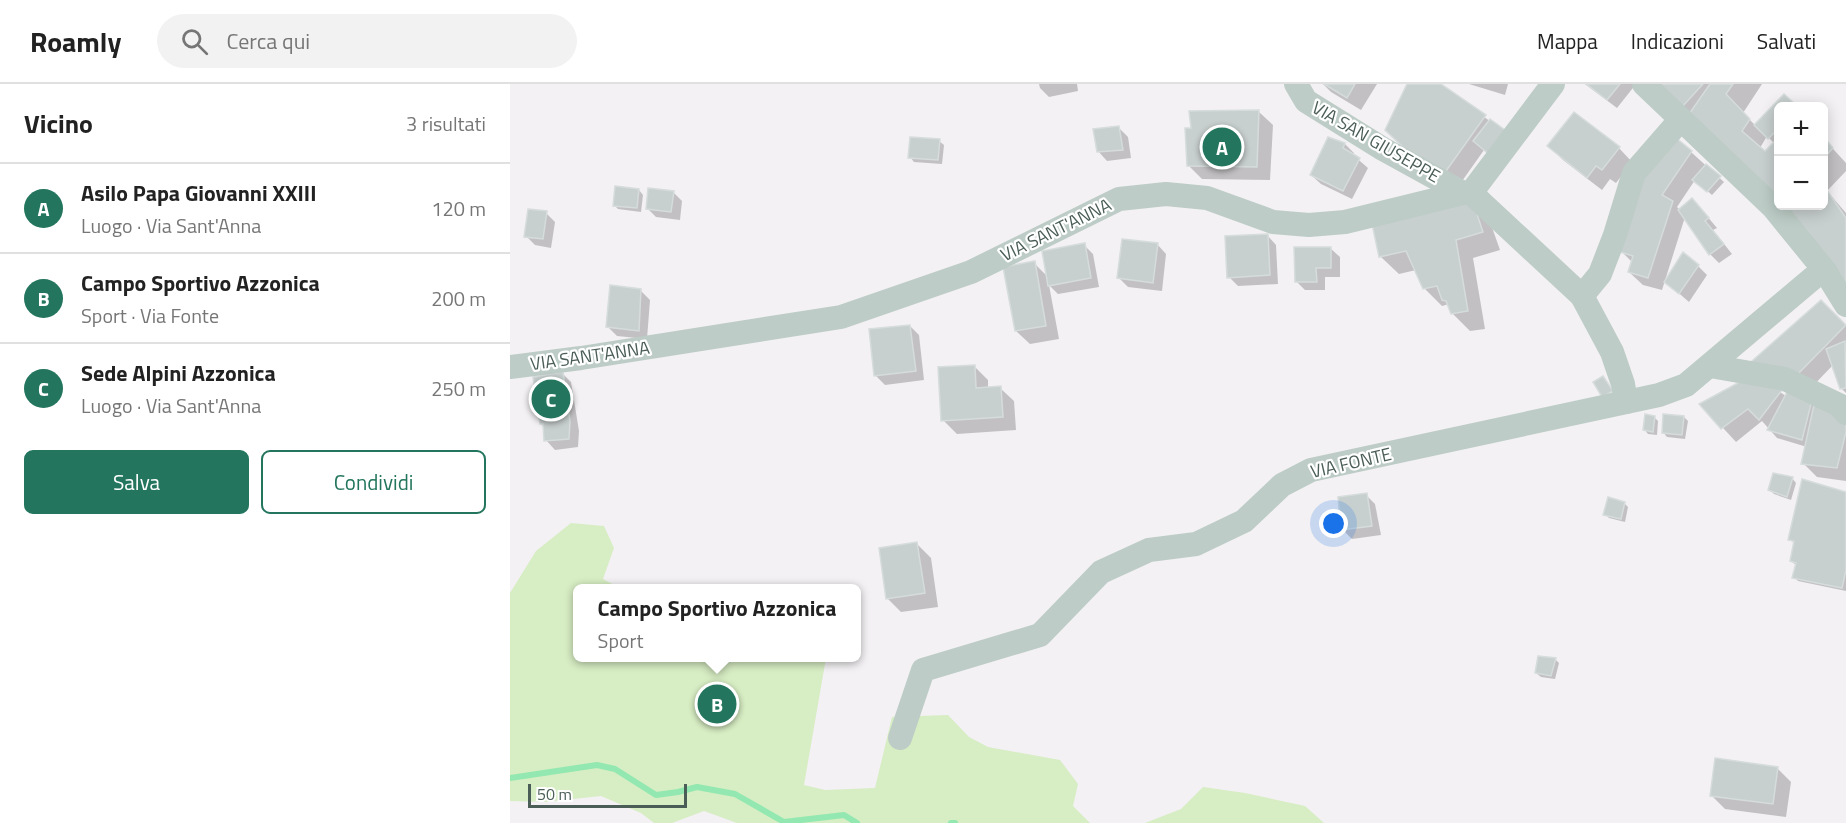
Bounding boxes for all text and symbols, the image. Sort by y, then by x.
search box [157,14,577,68]
text: Roamly [30,20,121,63]
text: Cerca qui [226,24,310,58]
icon: search [178,25,211,58]
text: Mappa [1537,25,1598,57]
text: Indicazioni [1631,25,1724,57]
text: Salvati [1757,25,1816,57]
street label: VIA SAN GIUSEPPE [1307,94,1445,189]
map controls [1774,102,1828,210]
button: + [1774,102,1828,156]
text: Vicino [24,104,93,143]
text: 3 risultati [406,108,486,139]
pin: A [1202,124,1242,170]
button: − [1774,156,1828,210]
text: Asilo Papa Giovanni XXIII [81,176,316,210]
street label: VIA SANT'ANNA [996,191,1116,268]
text: A [37,193,50,224]
text: 120 m [431,193,486,224]
text: Luogo · Via Sant'Anna [81,210,261,241]
text: Campo Sportivo Azzonica [81,266,320,300]
text: B [37,283,50,314]
text: 200 m [431,283,486,314]
text: Sport · Via Fonte [81,300,219,331]
street label: VIA SANT'ANNA [528,334,652,377]
text: Sede Alpini Azzonica [81,356,276,390]
text: C [38,373,49,404]
text: 250 m [431,373,486,404]
pin: C [532,376,570,422]
text: Luogo · Via Sant'Anna [81,390,261,421]
street label: VIA FONTE [1308,440,1394,485]
button: Salva [24,450,249,514]
button: Condividi [261,450,486,514]
your location [1319,509,1348,538]
popup [573,584,861,662]
text: Campo Sportivo Azzonica [598,591,836,625]
text: Sport [598,625,643,656]
pin: B [698,682,736,726]
scale bar [528,781,687,808]
text: 50 m [537,782,572,806]

